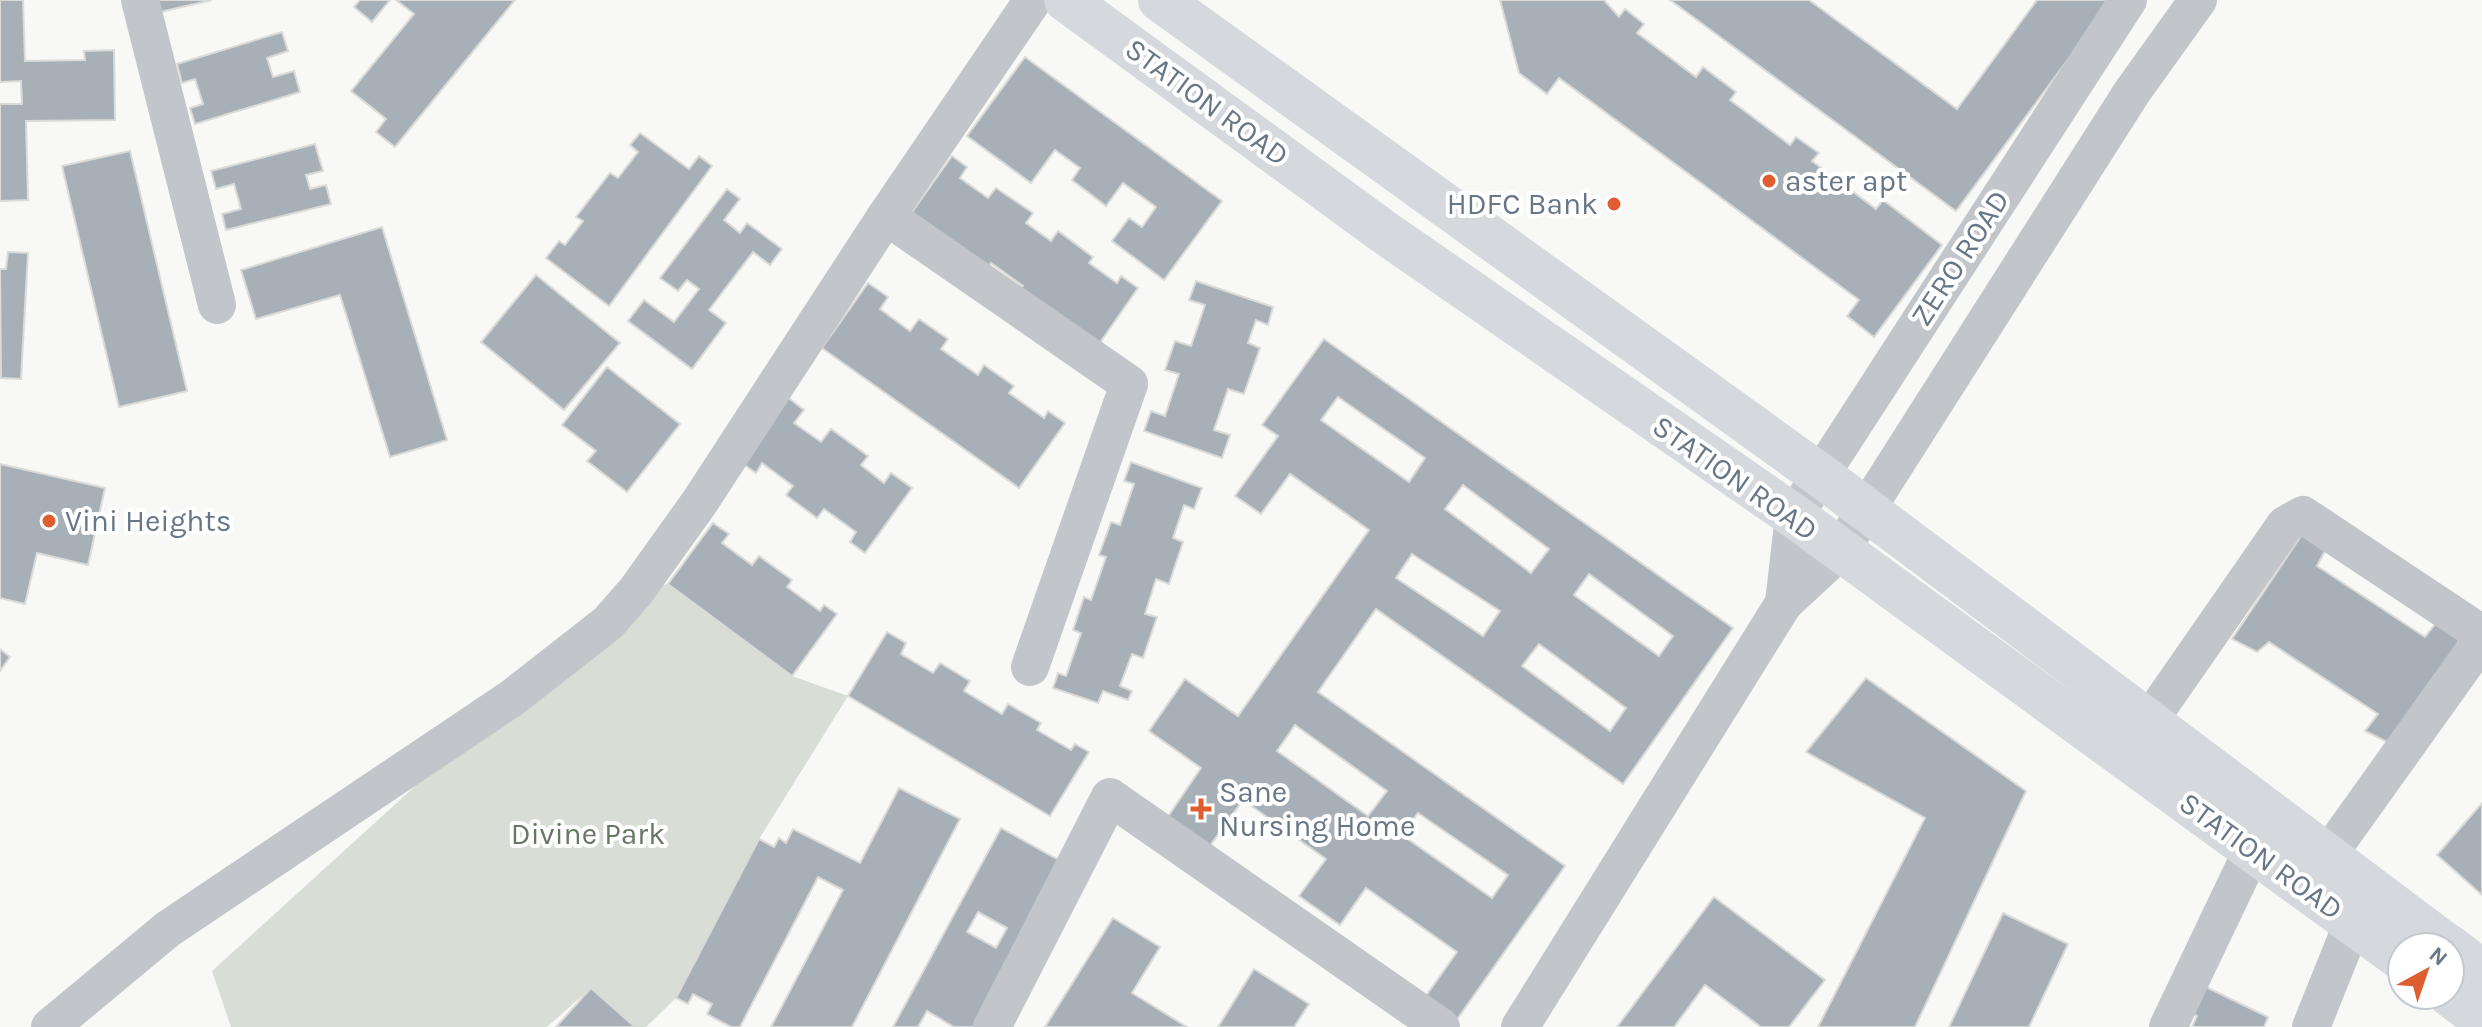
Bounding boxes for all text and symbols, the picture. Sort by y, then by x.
street label: STATION ROAD [1118,31,1296,173]
place label: aster apt [1785,163,1907,199]
marker: aster apt [1760,172,1778,190]
street label: ZERO ROAD [1903,184,2017,332]
place label: HDFC Bank [1447,186,1598,222]
marker: HDFC Bank [1605,195,1623,213]
street label: STATION ROAD [1646,408,1824,548]
place label: Vini Heights [65,503,231,539]
marker: Vini Heights [40,512,58,530]
place label: Sane Nursing Home [1219,774,1415,844]
street label: STATION ROAD [2172,785,2350,927]
marker: Sane Nursing Home [1190,798,1212,820]
park label: Divine Park [511,816,665,852]
north arrow [2386,931,2466,1011]
text: N [2424,941,2453,971]

